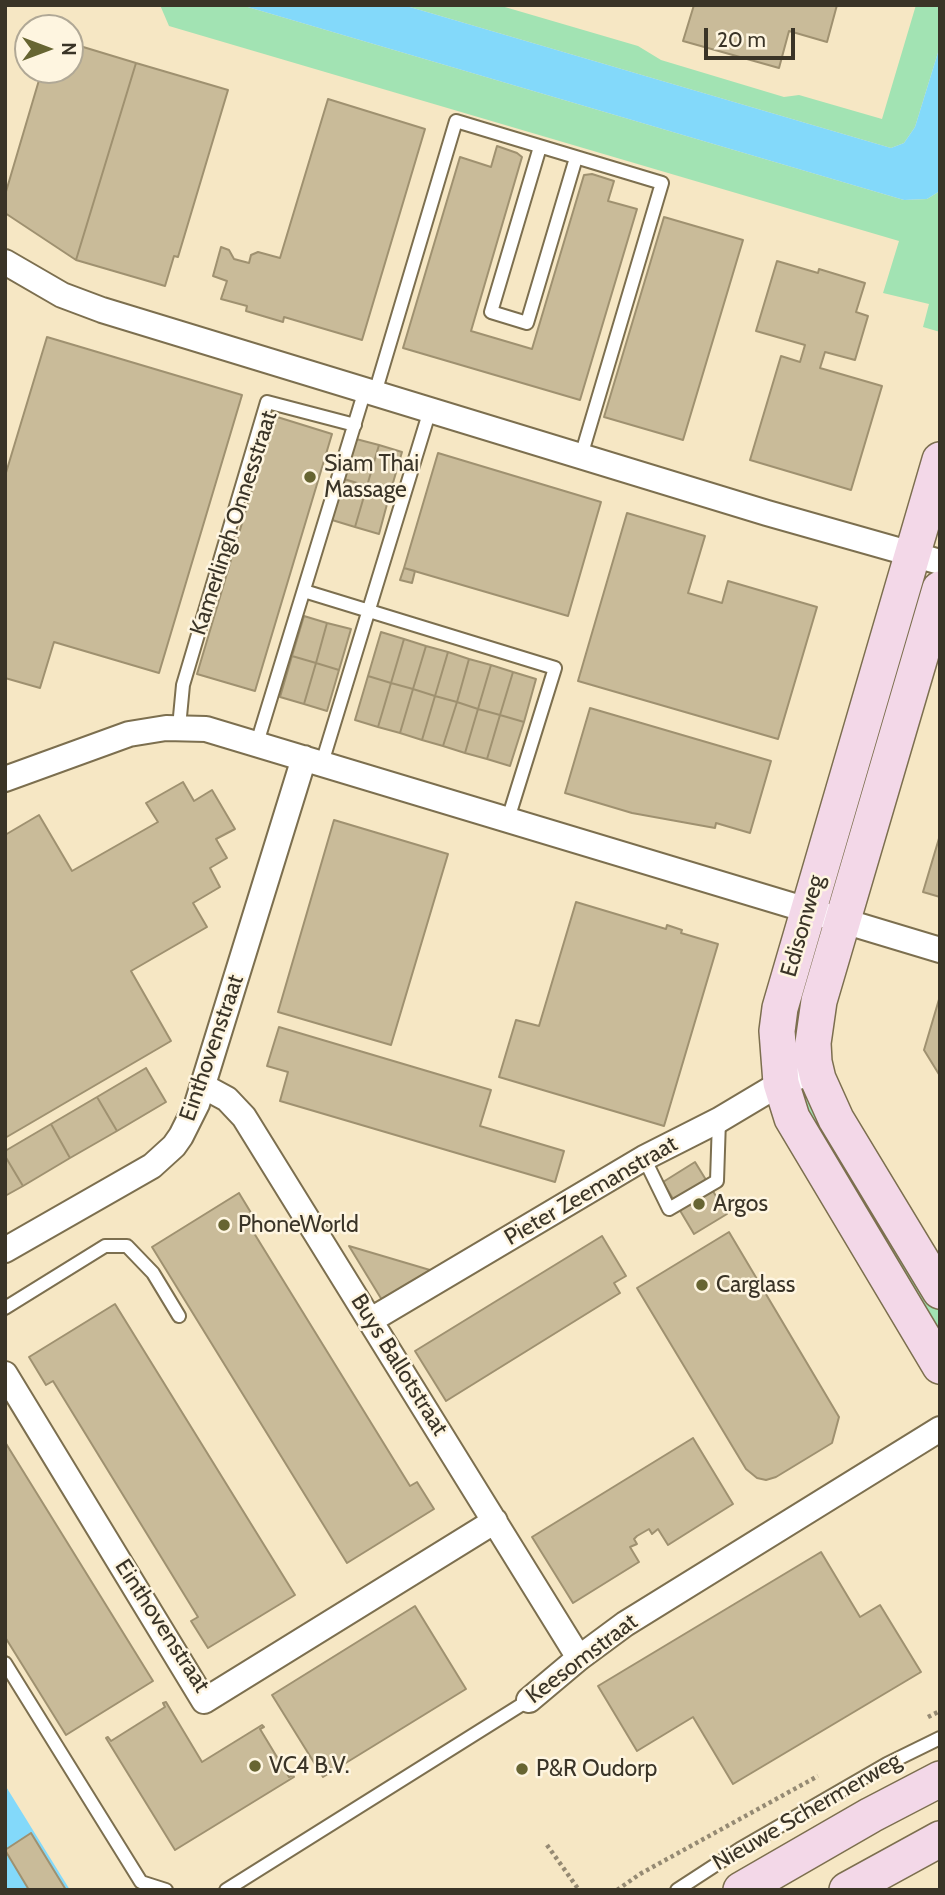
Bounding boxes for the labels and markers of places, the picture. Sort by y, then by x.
place label: Siam Thai Massage [324,450,419,504]
marker: Siam Thai Massage [302,469,318,485]
place label: Argos [713,1190,768,1218]
marker: Argos [691,1196,707,1212]
place label: PhoneWorld [238,1211,359,1239]
marker: PhoneWorld [216,1217,232,1233]
place label: Carglass [716,1271,795,1299]
marker: Carglass [694,1277,710,1293]
place label: VC4 B.V. [269,1752,350,1780]
place label: P&R Oudorp [536,1755,657,1783]
marker: VC4 B.V. [247,1758,263,1774]
marker: P&R Oudorp [514,1761,530,1777]

